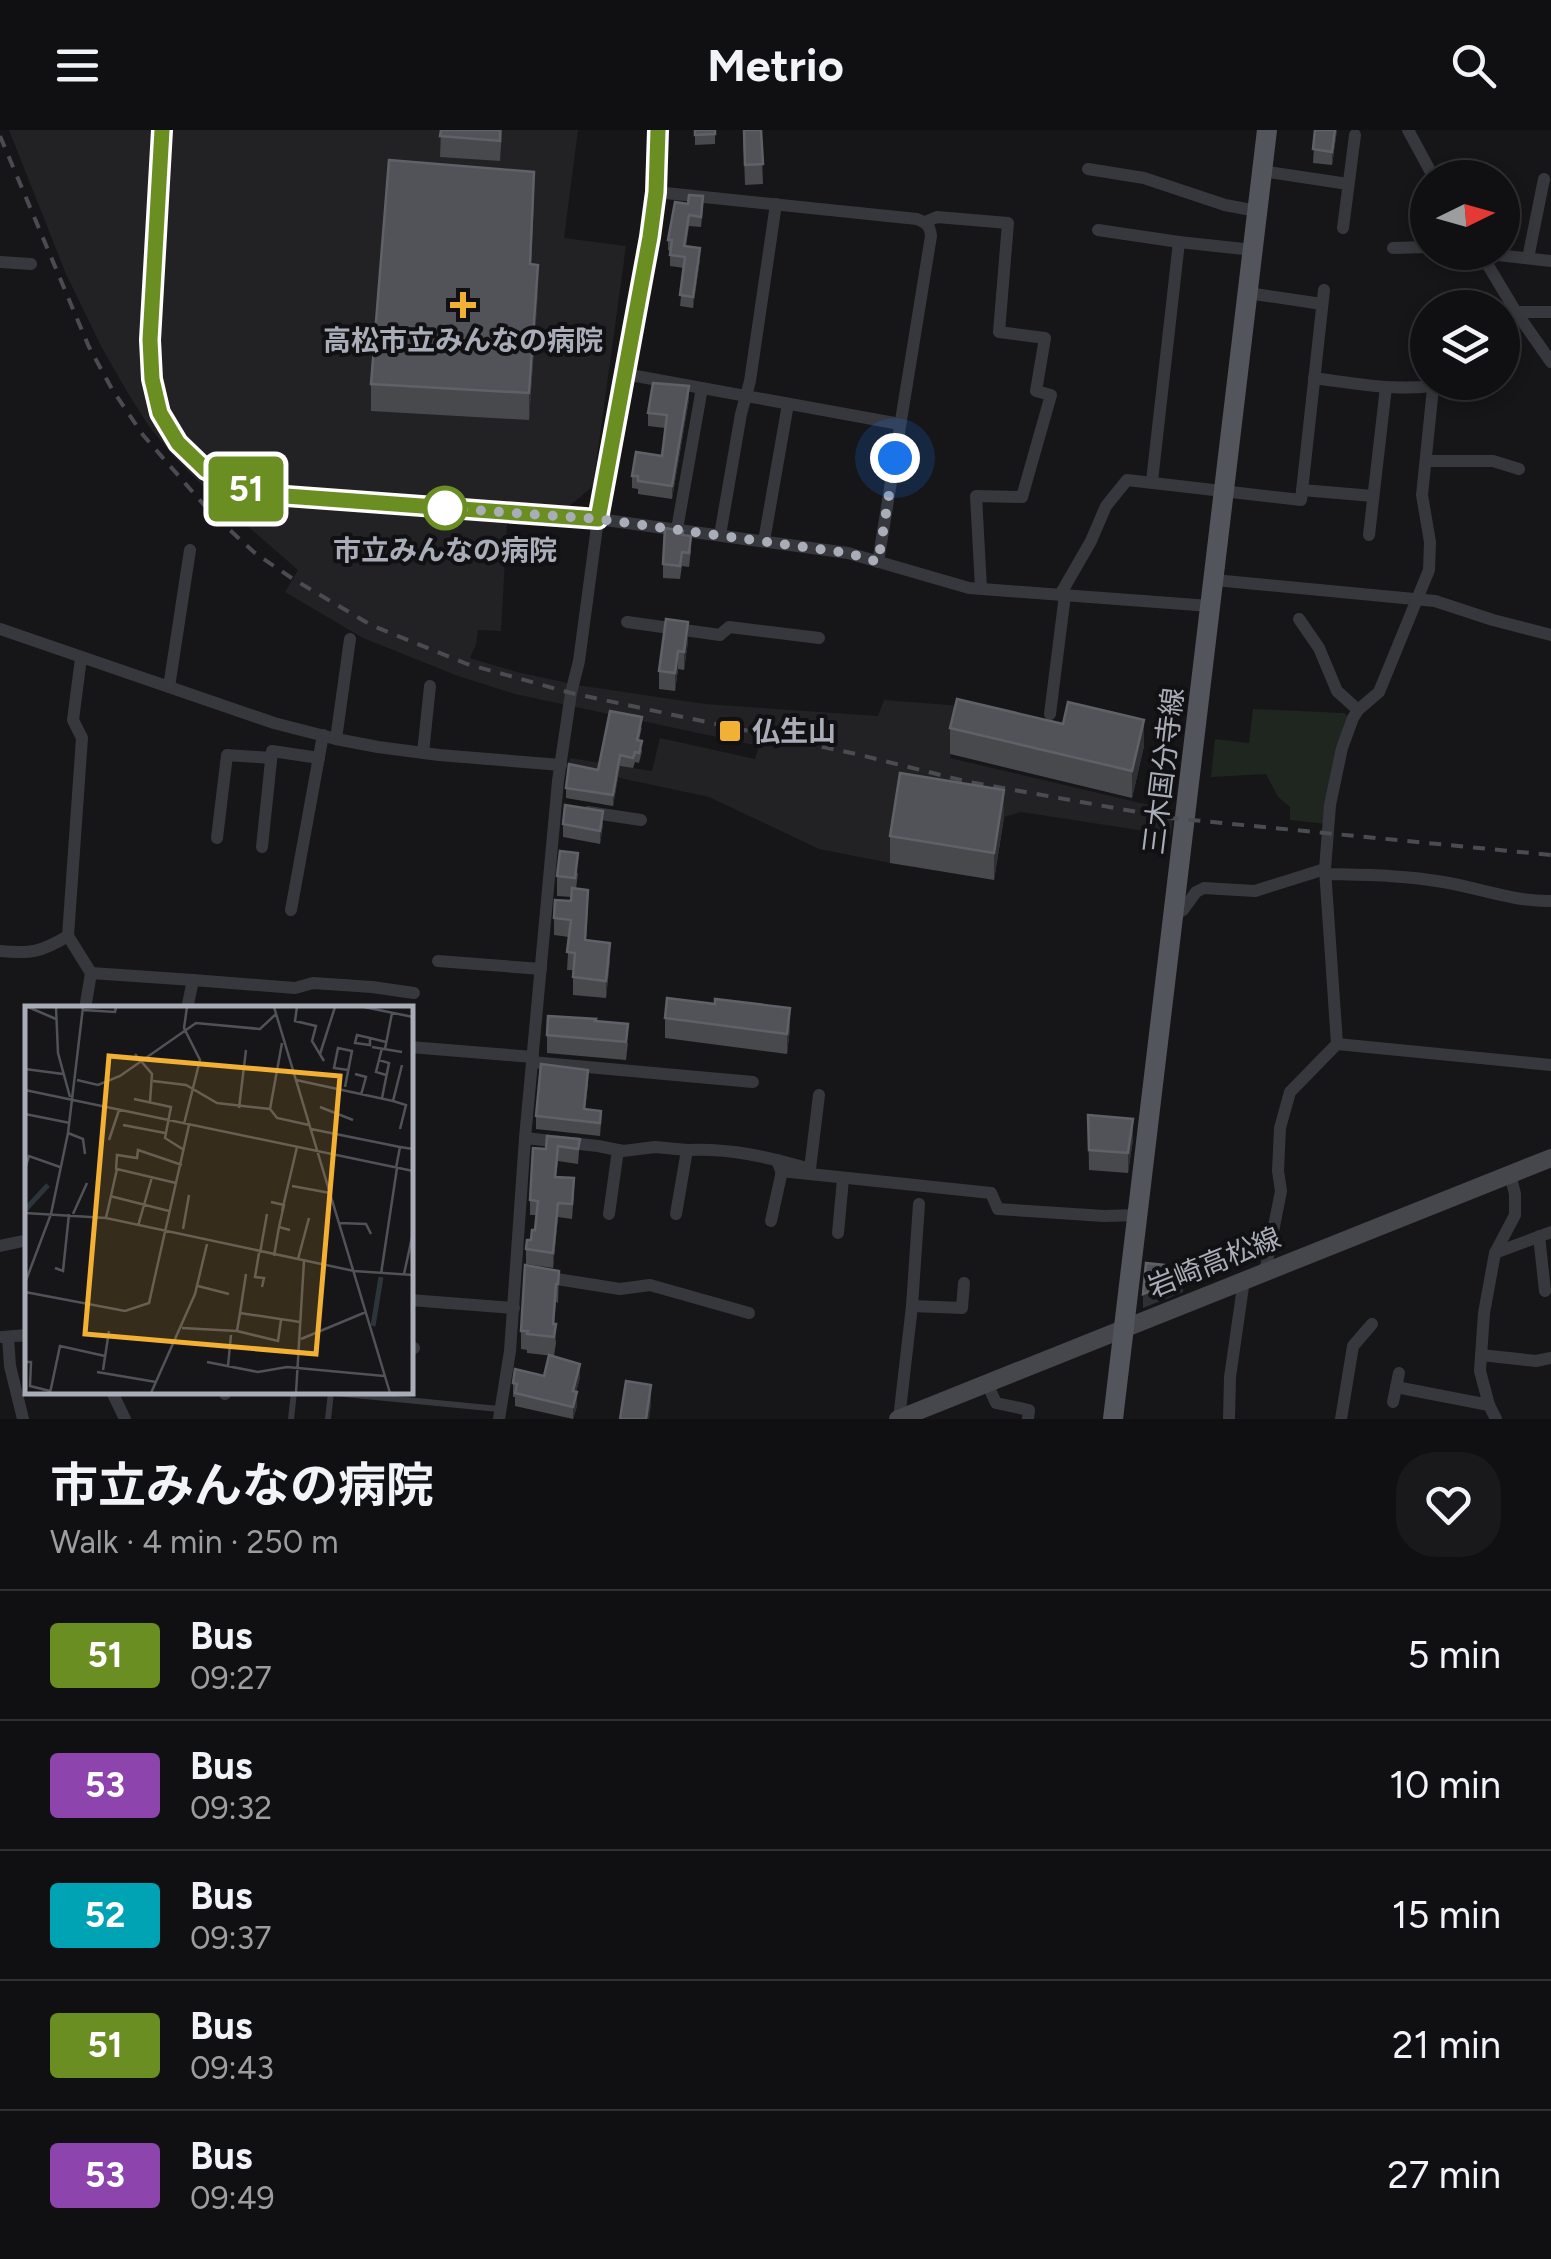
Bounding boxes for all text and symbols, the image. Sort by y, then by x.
icon: menu [50,38,105,93]
text: Metrio [707,38,844,92]
icon: search [1446,38,1501,93]
north arrow [1410,160,1520,270]
map controls [1410,160,1520,400]
button: layers [1410,290,1520,400]
marker: 高松市立みんなの病院 [450,292,476,318]
place label: 高松市立みんなの病院 [323,323,603,357]
your location [870,433,920,483]
line badge: 51 [201,456,291,522]
text: 51 [228,468,264,510]
marker: 市立みんなの病院 [424,487,466,529]
place label: 市立みんなの病院 [333,533,557,567]
street label: 三木国分寺線 [1136,686,1190,856]
place label: 仏生山 [752,714,836,748]
marker: 仏生山 [717,718,743,744]
inset map [25,1006,412,1394]
street label: 岩崎高松線 [1143,1220,1285,1304]
button: heart [1396,1452,1501,1557]
text: 市立みんなの病院 [50,1456,434,1514]
text: Walk · 4 min · 250 m [50,1523,338,1561]
text: Bus [190,1613,253,1659]
text: 5 min [1407,1632,1501,1678]
text: 51 [87,1634,123,1676]
text: 09:27 [190,1659,272,1697]
text: Bus [190,1743,253,1789]
text: 10 min [1389,1762,1501,1808]
text: 53 [85,1764,125,1806]
text: 09:32 [190,1789,272,1827]
text: Bus [190,1873,253,1919]
text: 15 min [1392,1892,1501,1938]
text: 52 [85,1894,125,1936]
text: 09:37 [190,1919,271,1957]
text: Bus [190,2003,253,2049]
text: 21 min [1392,2022,1501,2068]
text: 51 [87,2024,123,2066]
text: 09:43 [190,2049,274,2087]
text: Bus [190,2133,253,2179]
text: 27 min [1388,2152,1501,2198]
text: 53 [85,2154,125,2196]
text: 09:49 [190,2179,275,2217]

